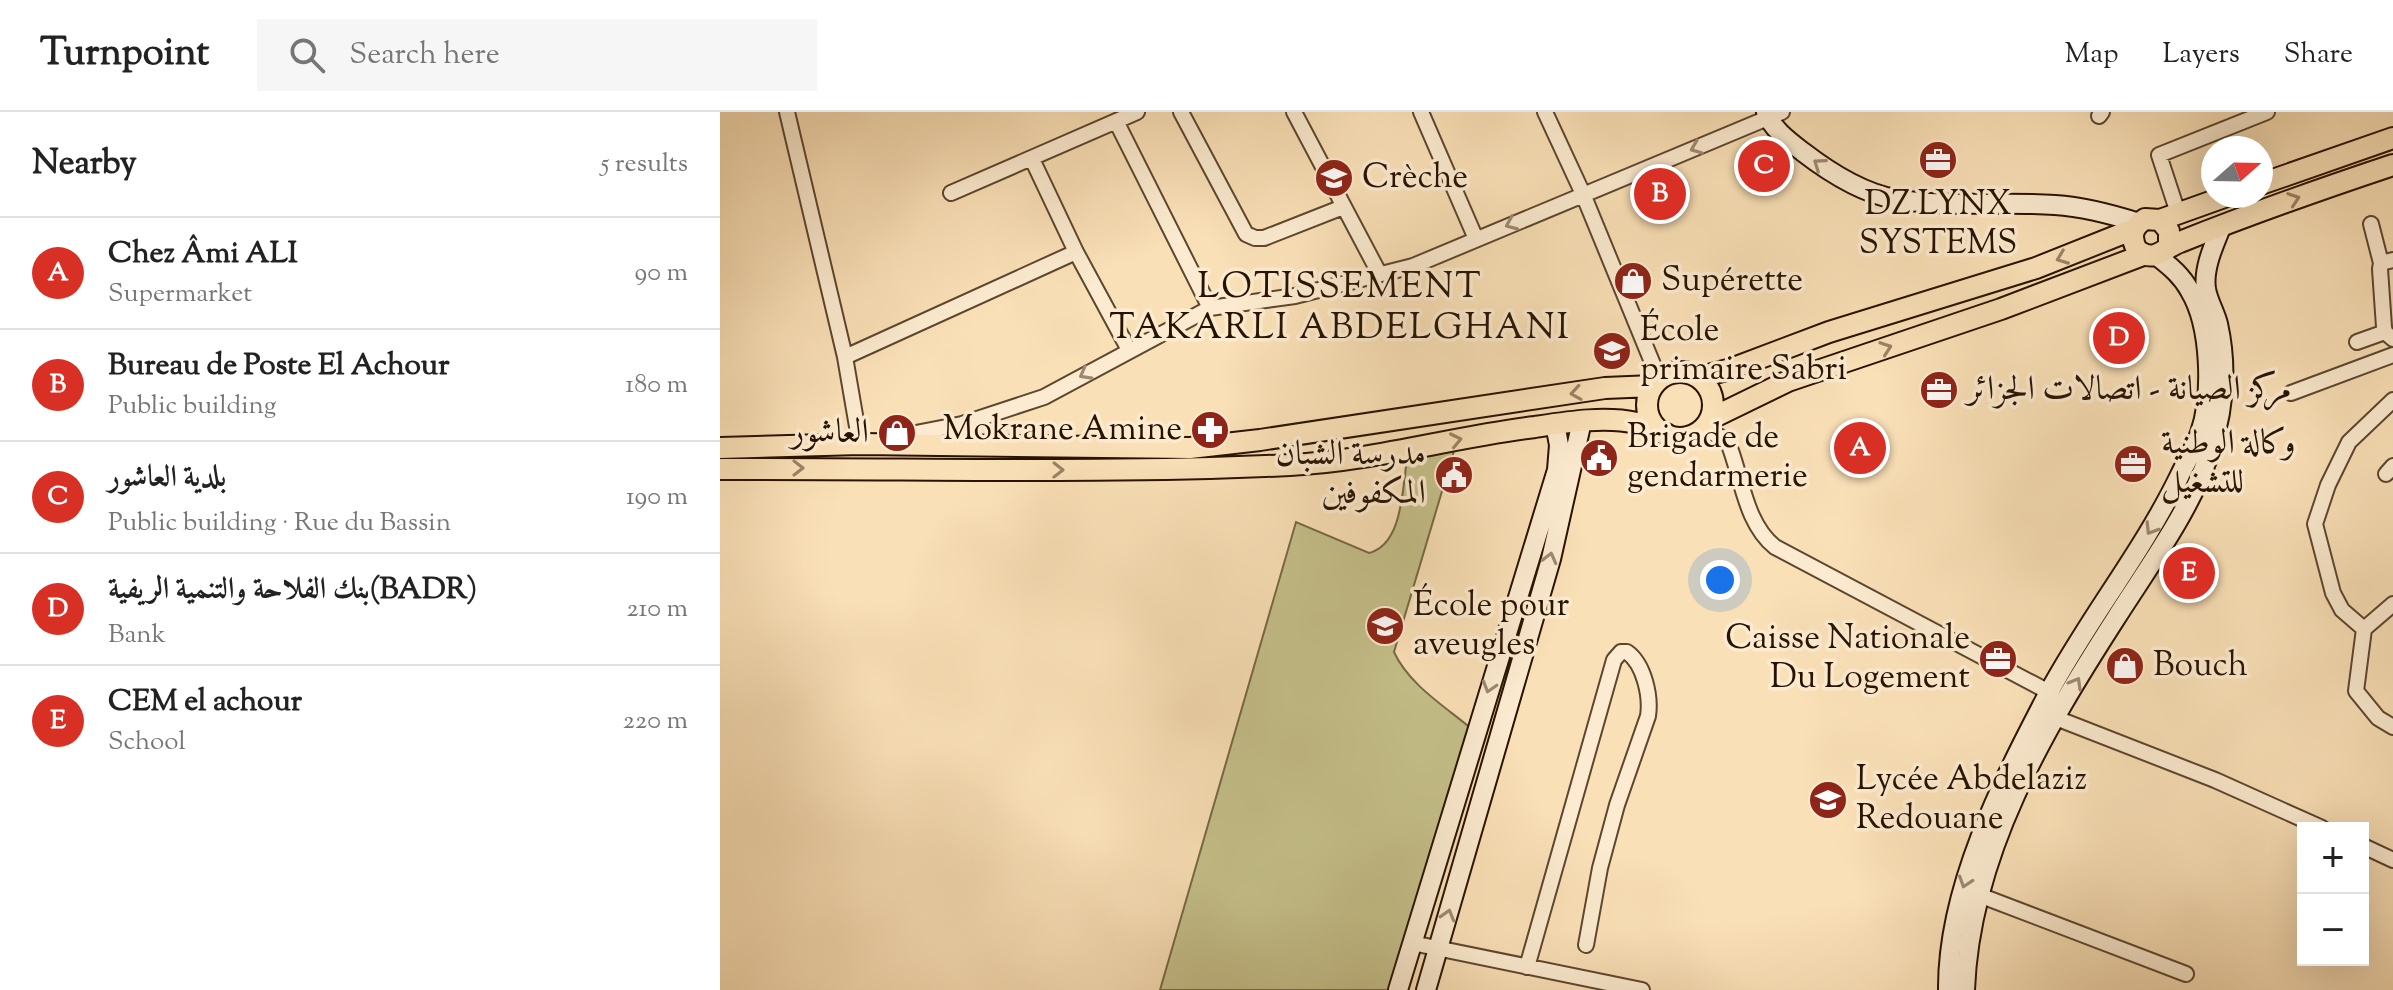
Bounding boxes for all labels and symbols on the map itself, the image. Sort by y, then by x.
pin: C [1738,136,1790,196]
north arrow [2201,136,2273,208]
one-way arrow [1690,138,1704,155]
office icon: DZ LYNX SYSTEMS [1917,139,1959,181]
place label: Crèche [1362,154,1468,203]
school or university icon: Crèche [1313,157,1355,199]
one-way arrow [1814,159,1828,174]
pin: B [1634,164,1686,224]
place label: DZ LYNX SYSTEMS [1859,181,2017,269]
one-way arrow [2286,193,2300,209]
one-way arrow [1505,215,1519,231]
one-way arrow [2056,248,2070,264]
place label: Supérette [1661,257,1803,306]
shop icon: Supérette [1612,260,1654,302]
district label: LOTISSEMENT TAKARLI ABDELGHANI [1109,262,1571,355]
place label: École primaire Sabri [1640,307,1847,395]
pin: D [2093,308,2145,368]
school or university icon: École primaire Sabri [1591,330,1633,372]
one-way arrow [1878,341,1892,357]
one-way arrow [1079,364,1094,380]
place label: مركز الصيانة - اتصالات الجزائر [1964,366,2291,415]
office icon: مركز الصيانة - اتصالات الجزائر [1918,369,1960,411]
one-way arrow [1569,384,1582,401]
place label: Mokrane Amine [943,406,1182,455]
place label: العاشور [788,409,869,458]
pharmacy icon: Mokrane Amine [1189,409,1231,451]
shop icon: العاشور [876,412,918,454]
place label: Brigade de gendarmerie [1627,414,1808,502]
pin: A [1834,418,1886,478]
place label: وكالة الوطنية للتشغيل [2161,420,2296,508]
place label: مدرسة الشبان المكفوفين [1276,431,1426,519]
one-way arrow [1449,432,1462,449]
public building icon: Brigade de gendarmerie [1578,437,1620,479]
office icon: وكالة الوطنية للتشغيل [2112,443,2154,485]
public building icon: مدرسة الشبان المكفوفين [1433,454,1475,496]
one-way arrow [792,459,805,477]
one-way arrow [1052,462,1065,479]
one-way arrow [2146,520,2161,535]
pin: E [2163,543,2215,603]
one-way arrow [1541,551,1558,565]
your location [1700,560,1740,600]
place label: École pour aveugles [1413,582,1570,670]
school or university icon: École pour aveugles [1364,605,1406,647]
place label: Caisse Nationale Du Logement [1725,615,1970,703]
office icon: Caisse Nationale Du Logement [1977,638,2019,680]
place label: Bouch [2153,642,2248,691]
shop icon: Bouch [2104,645,2146,687]
one-way arrow [2066,677,2082,692]
one-way arrow [1482,680,1498,693]
place label: Lycée Abdelaziz Redouane [1856,756,2087,844]
school or university icon: Lycée Abdelaziz Redouane [1807,779,1849,821]
one-way arrow [1959,874,1975,888]
one-way arrow [1438,909,1455,923]

